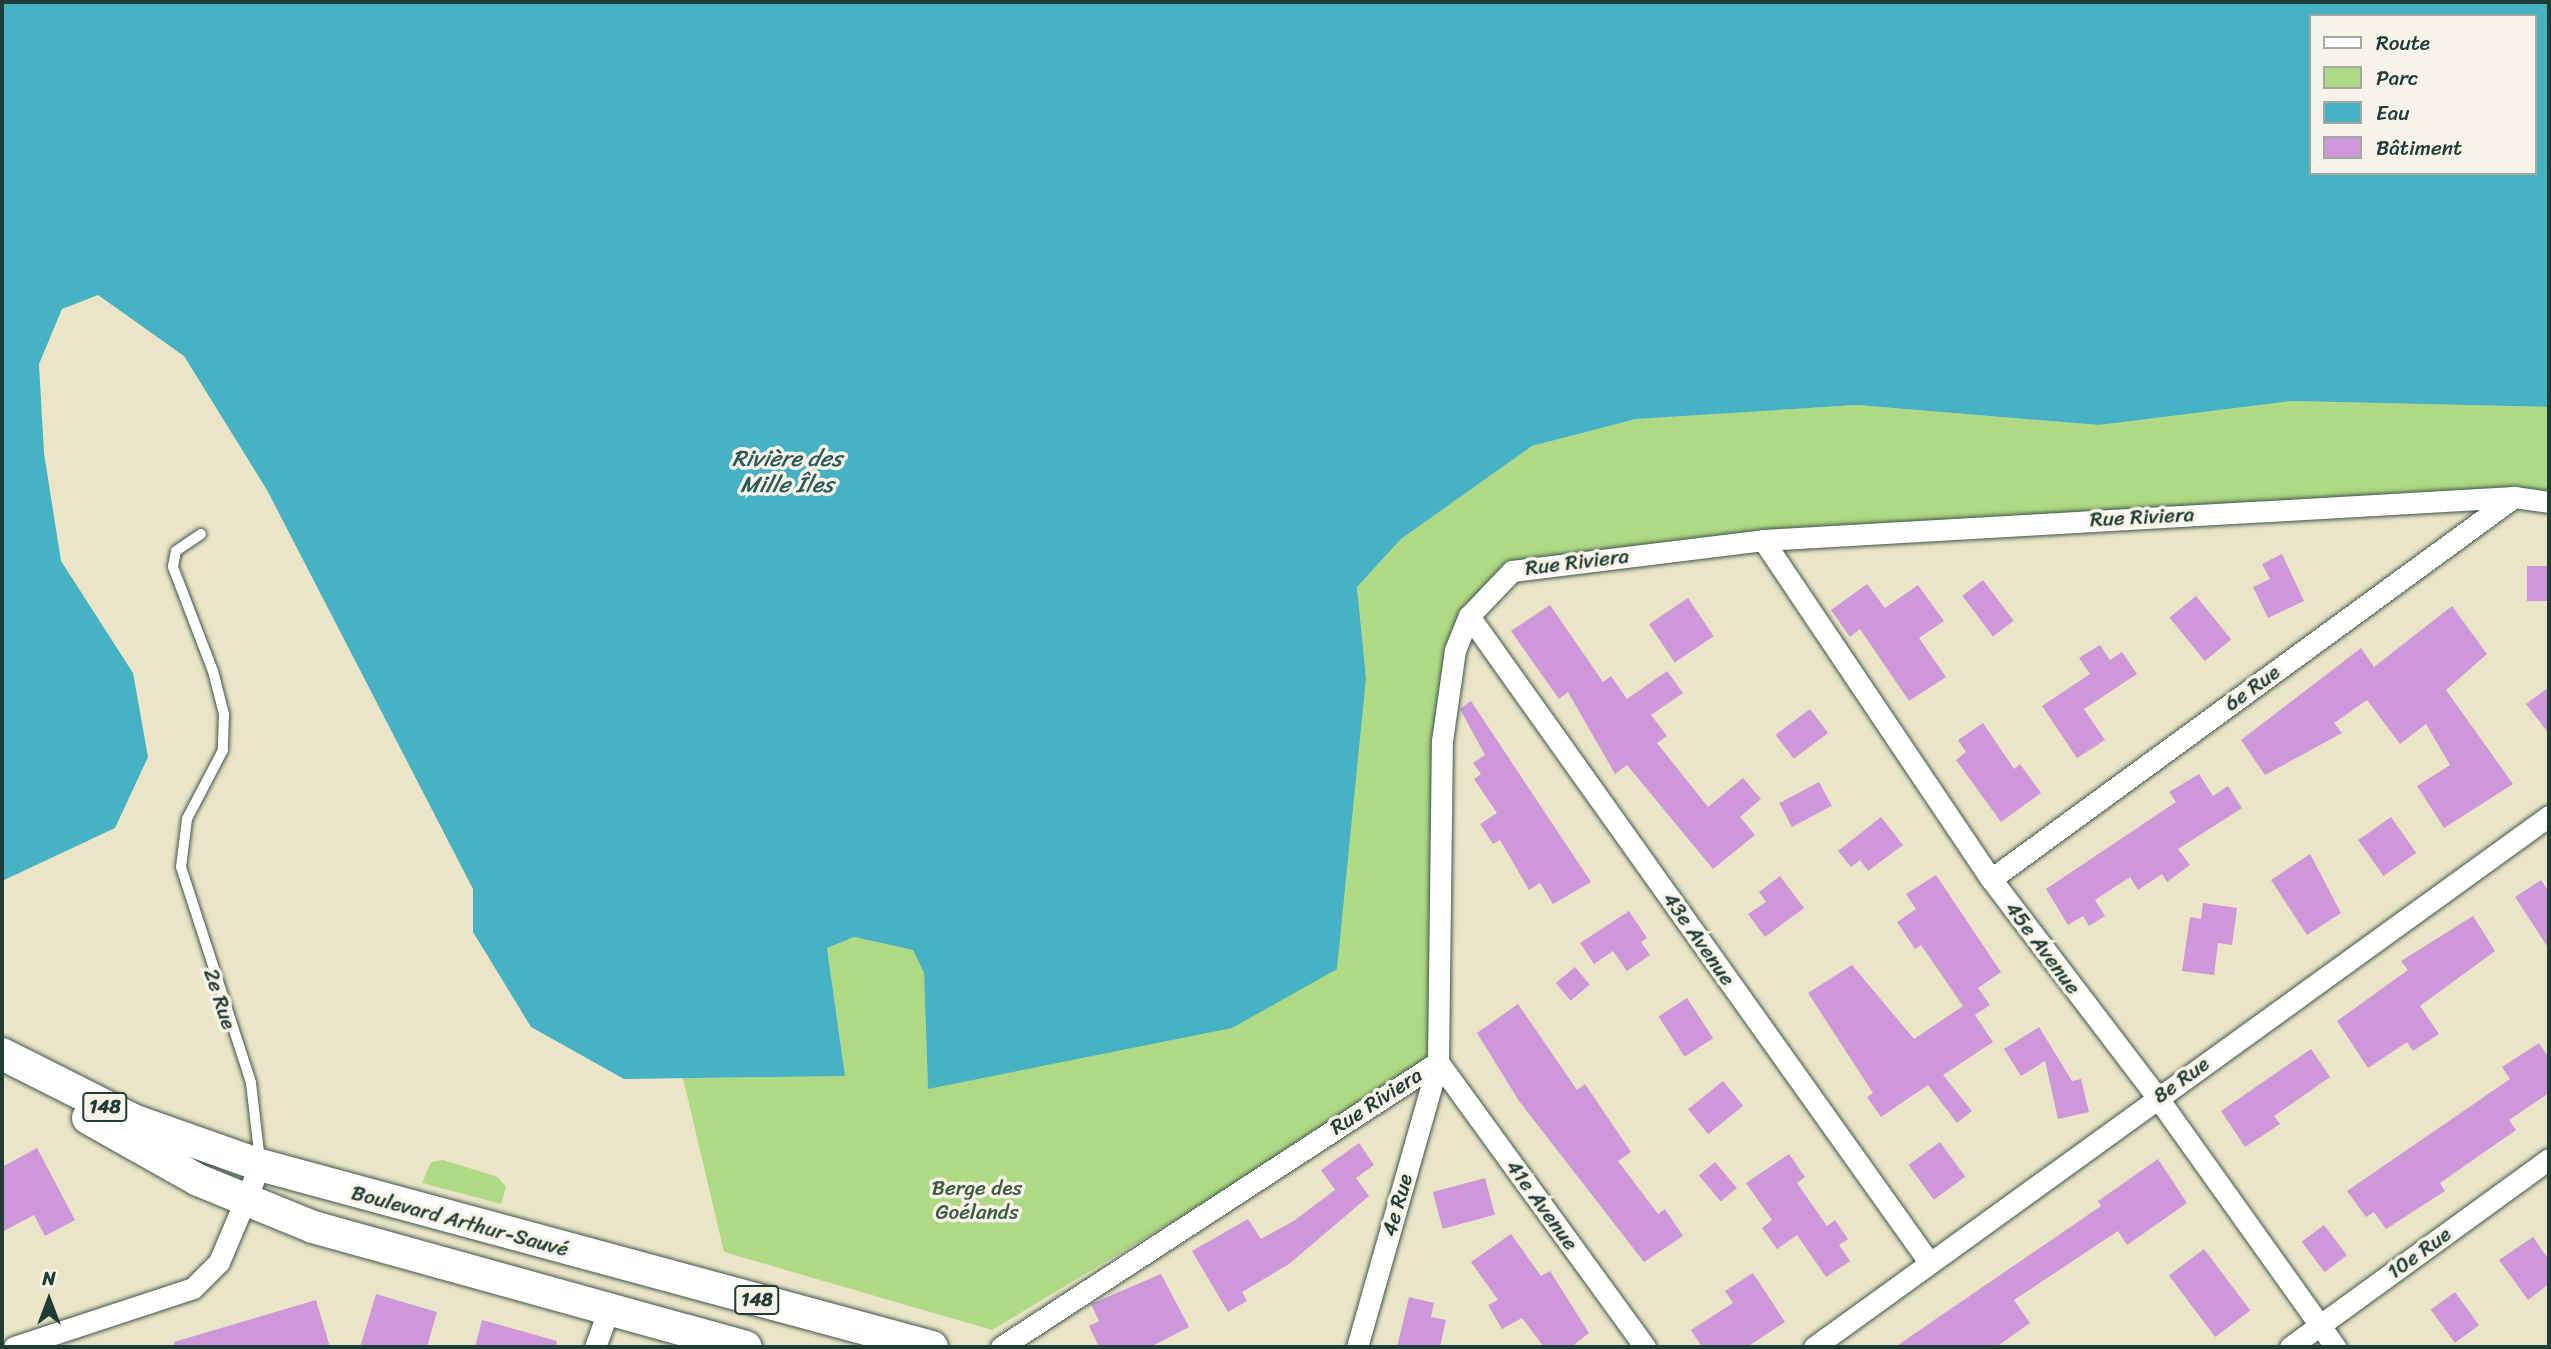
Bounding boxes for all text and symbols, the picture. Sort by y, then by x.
legend [2310,14,2537,175]
text: Route [2376,24,2430,62]
text: Parc [2376,59,2418,97]
text: Eau [2376,94,2409,132]
text: Bâtiment [2376,129,2462,167]
water label: Rivière des Mille Îles [732,445,842,499]
street label: Rue Riviera [2090,502,2194,532]
street label: Rue Riviera [1524,543,1630,581]
street label: 6e Rue [2219,659,2285,717]
street label: 43e Avenue [1658,888,1740,990]
street label: 45e Avenue [2000,897,2086,999]
street label: 2e Rue [198,965,242,1033]
street label: 8e Rue [2148,1051,2214,1109]
street label: Rue Riviera [1326,1062,1426,1140]
road number: 148 [82,1092,128,1122]
street label: 41e Avenue [1501,1155,1583,1255]
street label: 4e Rue [1376,1171,1418,1239]
park label: Berge des Goélands [931,1175,1023,1225]
street label: Boulevard Arthur-Sauvé [348,1180,572,1262]
street label: 10e Rue [2382,1221,2456,1285]
text: N [42,1262,56,1295]
north arrow [14,1265,84,1335]
road number: 148 [734,1284,780,1316]

